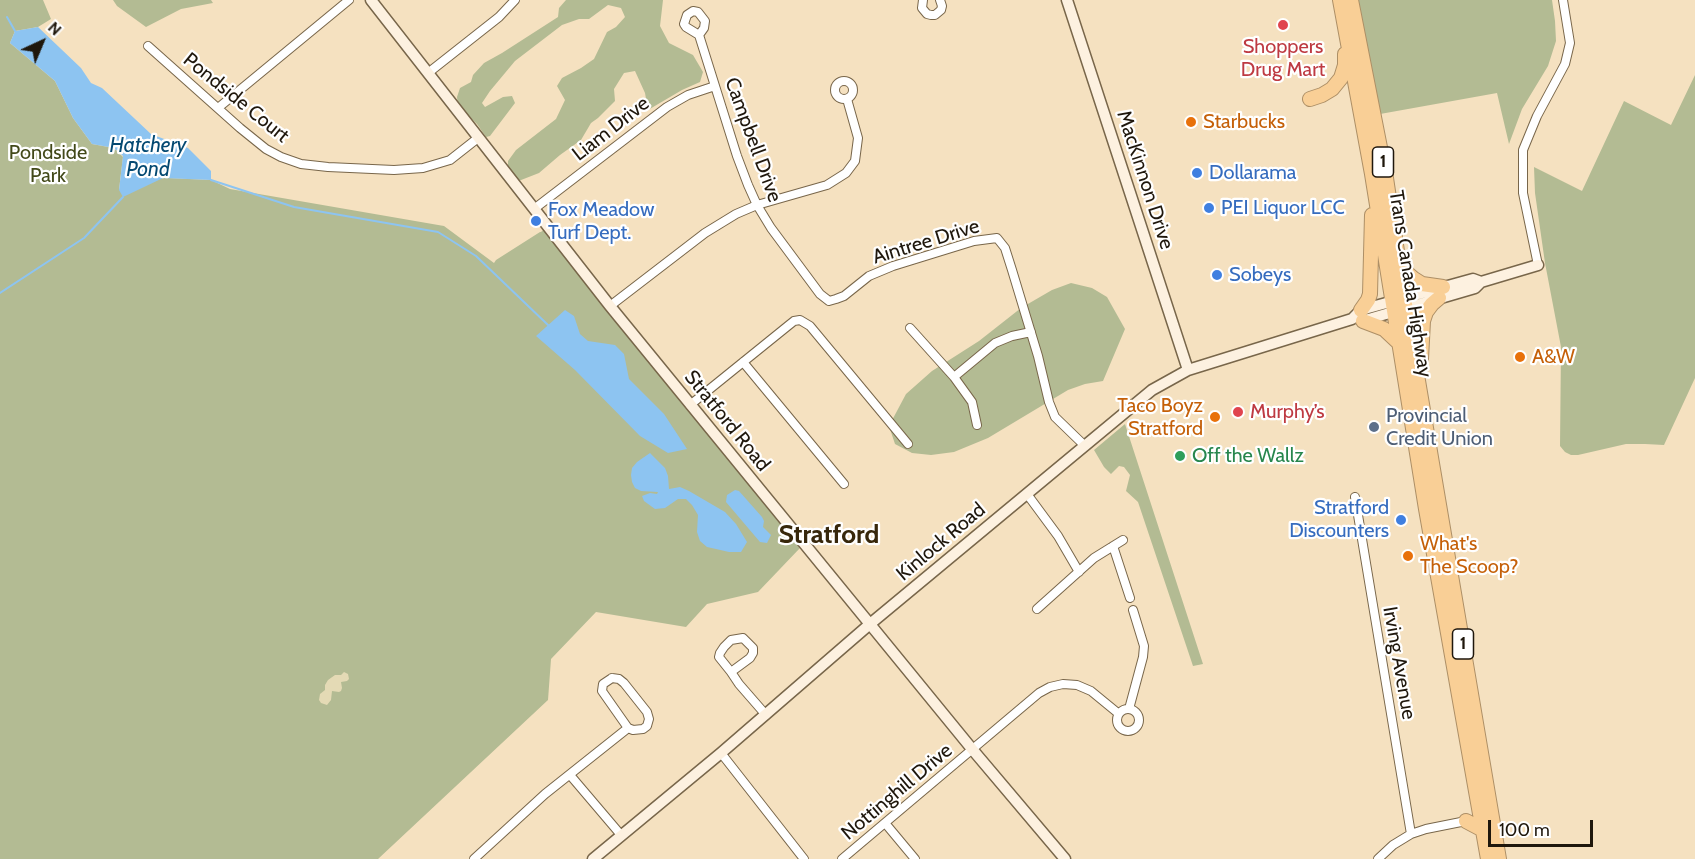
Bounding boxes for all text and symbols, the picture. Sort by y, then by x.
north arrow [12,12,72,72]
text: N [44,18,66,39]
marker: Shoppers Drug Mart [1276,18,1290,32]
place label: Shoppers Drug Mart [1241,35,1325,82]
street label: Pondside Court [178,48,294,148]
street label: Campbell Drive [719,74,787,206]
street label: Liam Drive [568,92,654,166]
street label: MacKinnon Drive [1111,108,1179,252]
place label: Starbucks [1203,110,1285,134]
marker: Starbucks [1184,115,1198,129]
water label: Hatchery Pond [110,133,186,183]
park label: Pondside Park [9,141,87,188]
road number: 1 [1372,147,1394,177]
place label: Dollarama [1209,161,1296,185]
marker: Dollarama [1190,166,1204,180]
street label: Trans Canada Highway [1383,189,1437,379]
place label: PEI Liquor LCC [1221,196,1345,220]
place label: Fox Meadow Turf Dept. [548,198,655,245]
marker: PEI Liquor LCC [1202,201,1216,215]
marker: Fox Meadow Turf Dept. [529,214,543,228]
street label: Aintree Drive [870,214,982,270]
place label: Sobeys [1229,263,1291,287]
marker: Sobeys [1210,268,1224,282]
place label: A&W [1532,345,1575,369]
marker: A&W [1513,350,1527,364]
street label: Stratford Road [679,366,775,476]
place label: Taco Boyz Stratford [1117,394,1203,441]
place label: Murphy’s [1250,400,1324,424]
place label: Provincial Credit Union [1386,404,1493,451]
marker: Murphy’s [1231,405,1245,419]
marker: Taco Boyz Stratford [1208,410,1222,424]
marker: Provincial Credit Union [1367,420,1381,434]
place label: Off the Wallz [1192,444,1304,468]
marker: Off the Wallz [1173,449,1187,463]
place label: Stratford Discounters [1289,496,1389,543]
street label: Kinlock Road [892,498,990,586]
marker: Stratford Discounters [1394,513,1408,527]
district label: Stratford [779,519,879,551]
place label: What's The Scoop? [1420,532,1518,579]
marker: What's The Scoop? [1401,549,1415,563]
street label: Irving Avenue [1377,605,1421,721]
road number: 1 [1452,629,1474,659]
street label: Nottinghill Drive [837,739,957,845]
scale bar [1491,808,1596,846]
text: 100 m [1499,819,1550,841]

